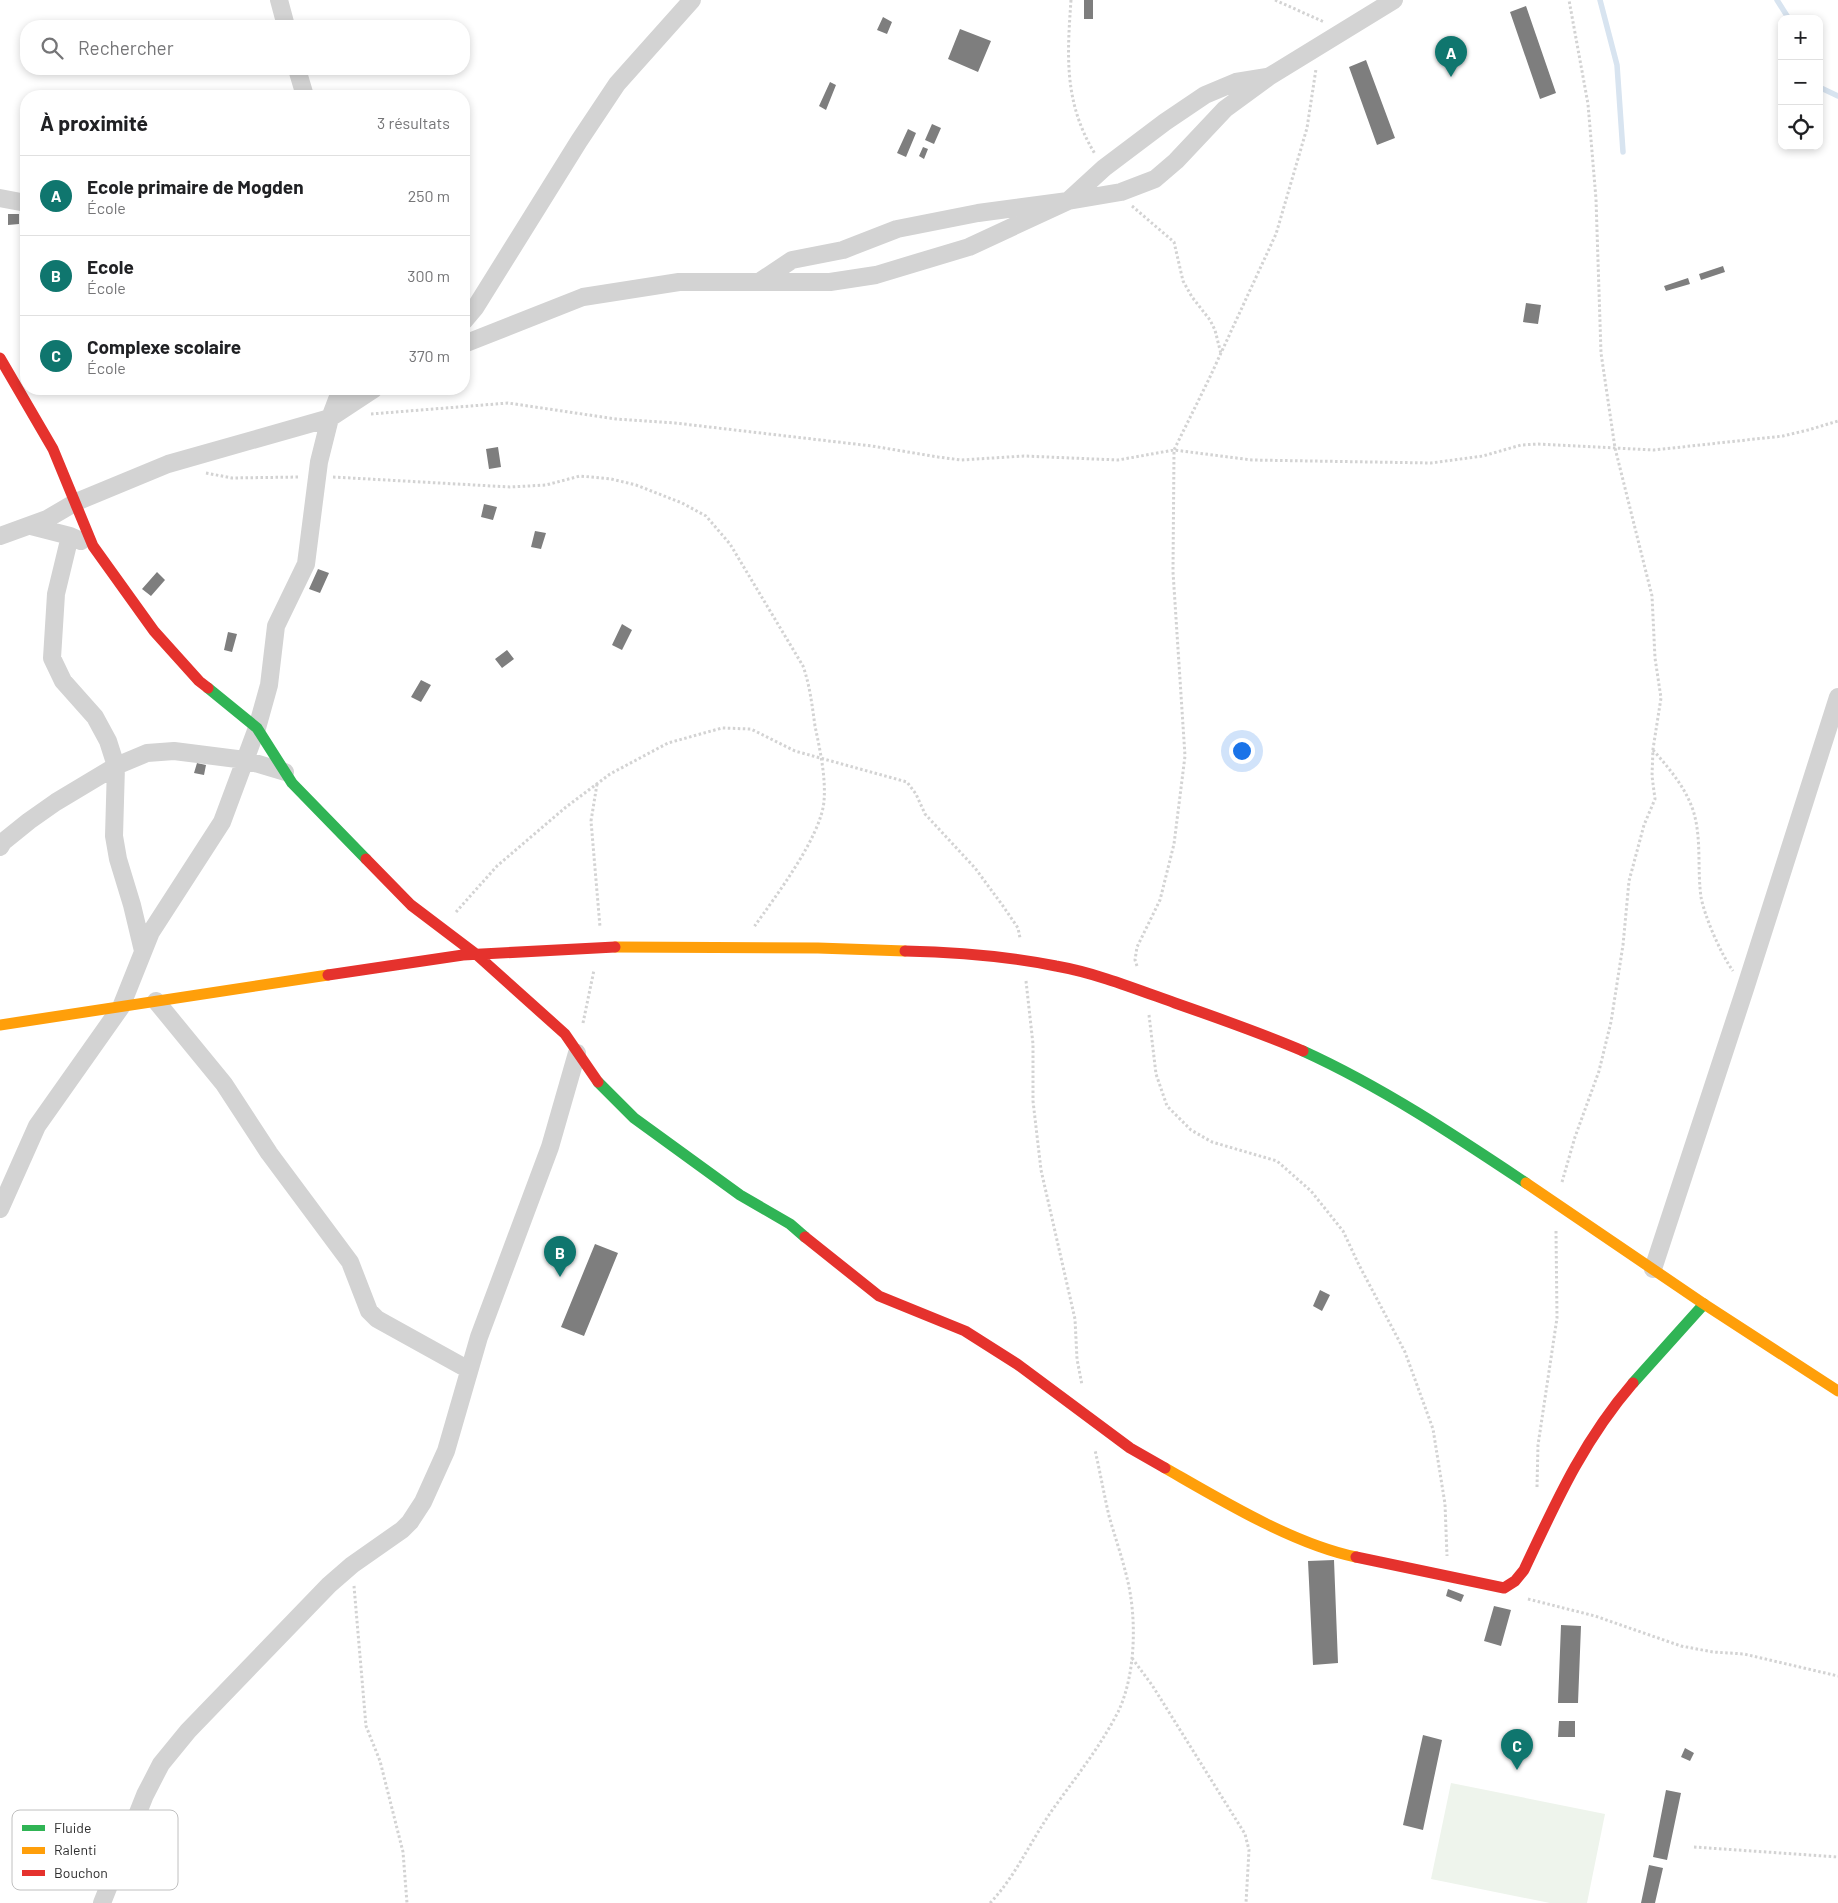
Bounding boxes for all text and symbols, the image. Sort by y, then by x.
map controls [1778,15,1823,150]
button: + [1778,15,1823,60]
search box [20,20,470,75]
icon: search [38,34,66,62]
text: Rechercher [78,36,174,59]
pin: A [1435,36,1467,77]
button: − [1778,60,1823,105]
button: locate [1778,105,1823,150]
text: À proximité [40,110,148,135]
text: 3 résultats [377,113,450,132]
text: Ecole primaire de Mogden [87,175,304,198]
text: A [51,186,61,205]
text: 250 m [408,186,450,205]
text: École [87,198,126,217]
text: Ecole [87,255,134,278]
text: B [51,266,61,285]
text: 300 m [407,266,450,285]
text: École [87,278,126,297]
text: Complexe scolaire [87,335,241,358]
text: C [51,346,61,365]
text: 370 m [409,346,450,365]
text: École [87,358,126,377]
your location [1229,738,1255,764]
pin: B [544,1236,576,1277]
pin: C [1501,1729,1533,1770]
legend [12,1810,178,1890]
text: Fluide [54,1819,91,1836]
text: Ralenti [54,1841,97,1858]
text: Bouchon [54,1864,108,1881]

